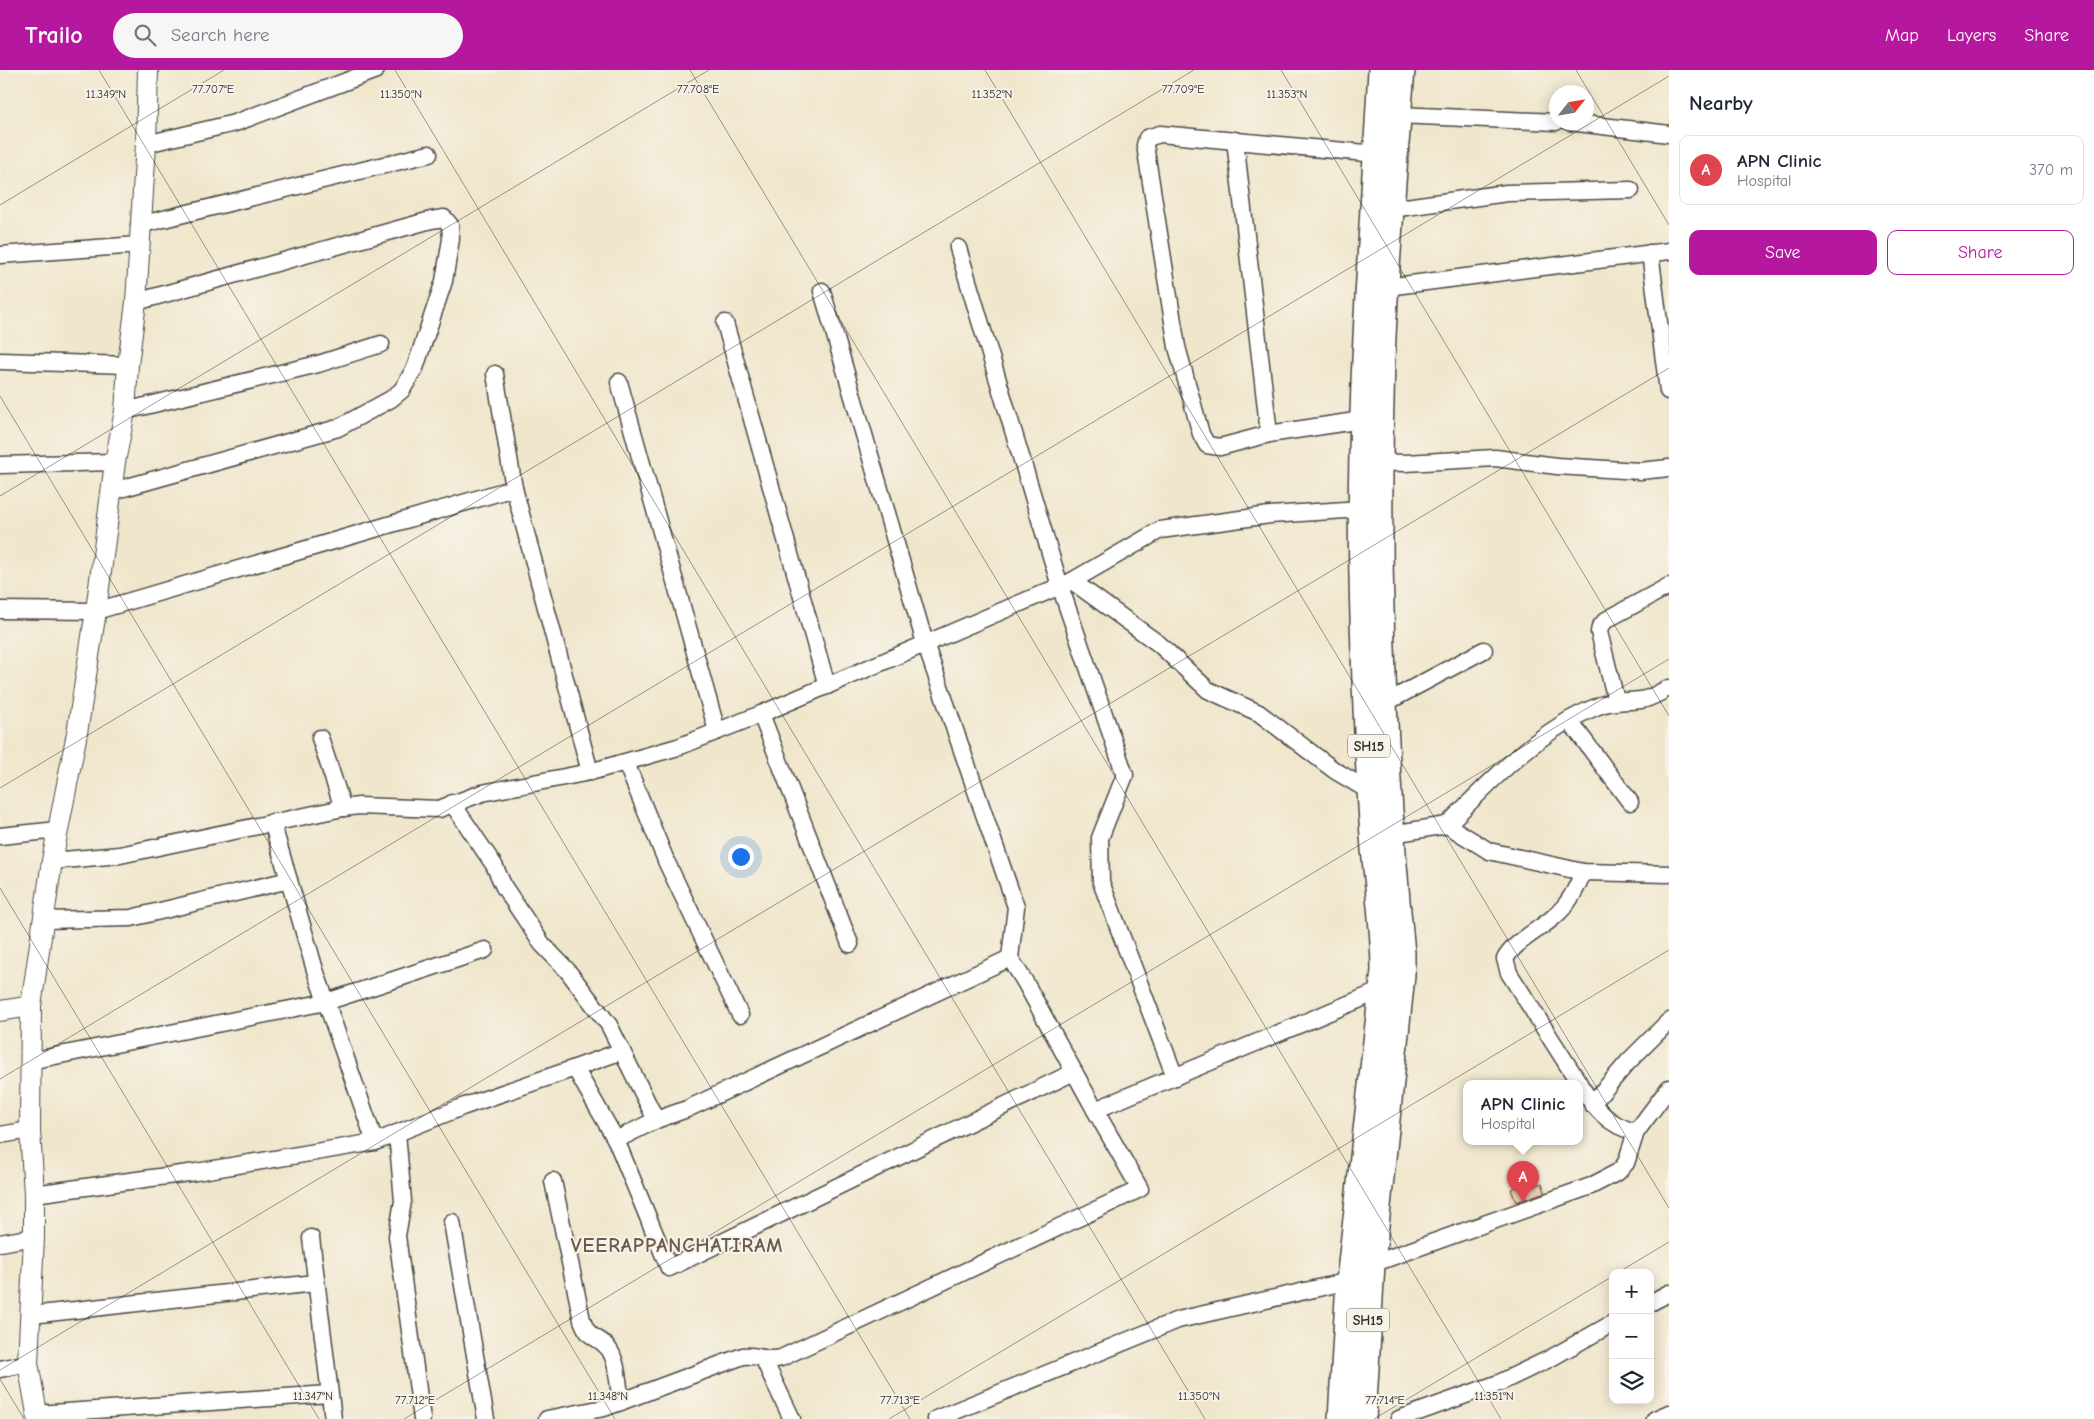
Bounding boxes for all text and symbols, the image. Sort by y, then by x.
search box [113,13,463,58]
text: Trailo [25,21,83,49]
icon: search [131,21,159,49]
text: Search here [171,24,270,46]
text: Map [1885,25,1919,46]
text: Layers [1947,25,1996,46]
text: Share [2024,25,2069,46]
text: 77.707°E [192,82,234,96]
text: 77.708°E [677,82,719,96]
text: 77.709°E [1162,82,1204,96]
north arrow [1549,85,1594,130]
text: 11.349°N [86,87,126,101]
text: 11.350°N [380,87,422,101]
text: 11.352°N [971,87,1013,101]
text: 11.353°N [1267,87,1307,101]
text: Nearby [1689,91,1753,115]
text: APN Clinic [1737,150,1822,172]
text: A [1702,161,1710,179]
text: 370 m [2029,161,2073,179]
text: Hospital [1737,172,1792,190]
button: Save [1689,230,1877,275]
button: Share [1887,230,2074,275]
road number: SH15 [1348,734,1390,758]
your location [728,844,754,870]
popup [1463,1080,1583,1145]
text: APN Clinic [1481,1093,1565,1115]
text: Hospital [1481,1115,1535,1133]
pin: A [1507,1161,1539,1202]
district label: VEERAPPANCHATIRAM [571,1234,783,1257]
map controls [1609,1269,1654,1404]
button: + [1609,1269,1654,1314]
road number: SH15 [1347,1308,1389,1332]
button: − [1609,1314,1654,1359]
button: layers [1609,1359,1654,1404]
text: 11.347°N [293,1389,333,1403]
text: 11.348°N [588,1389,628,1403]
text: 11.350°N [1178,1389,1220,1403]
text: 11.351°N [1474,1389,1514,1403]
text: 77.712°E [395,1393,435,1407]
text: 77.713°E [880,1393,920,1407]
text: 77.714°E [1365,1393,1405,1407]

